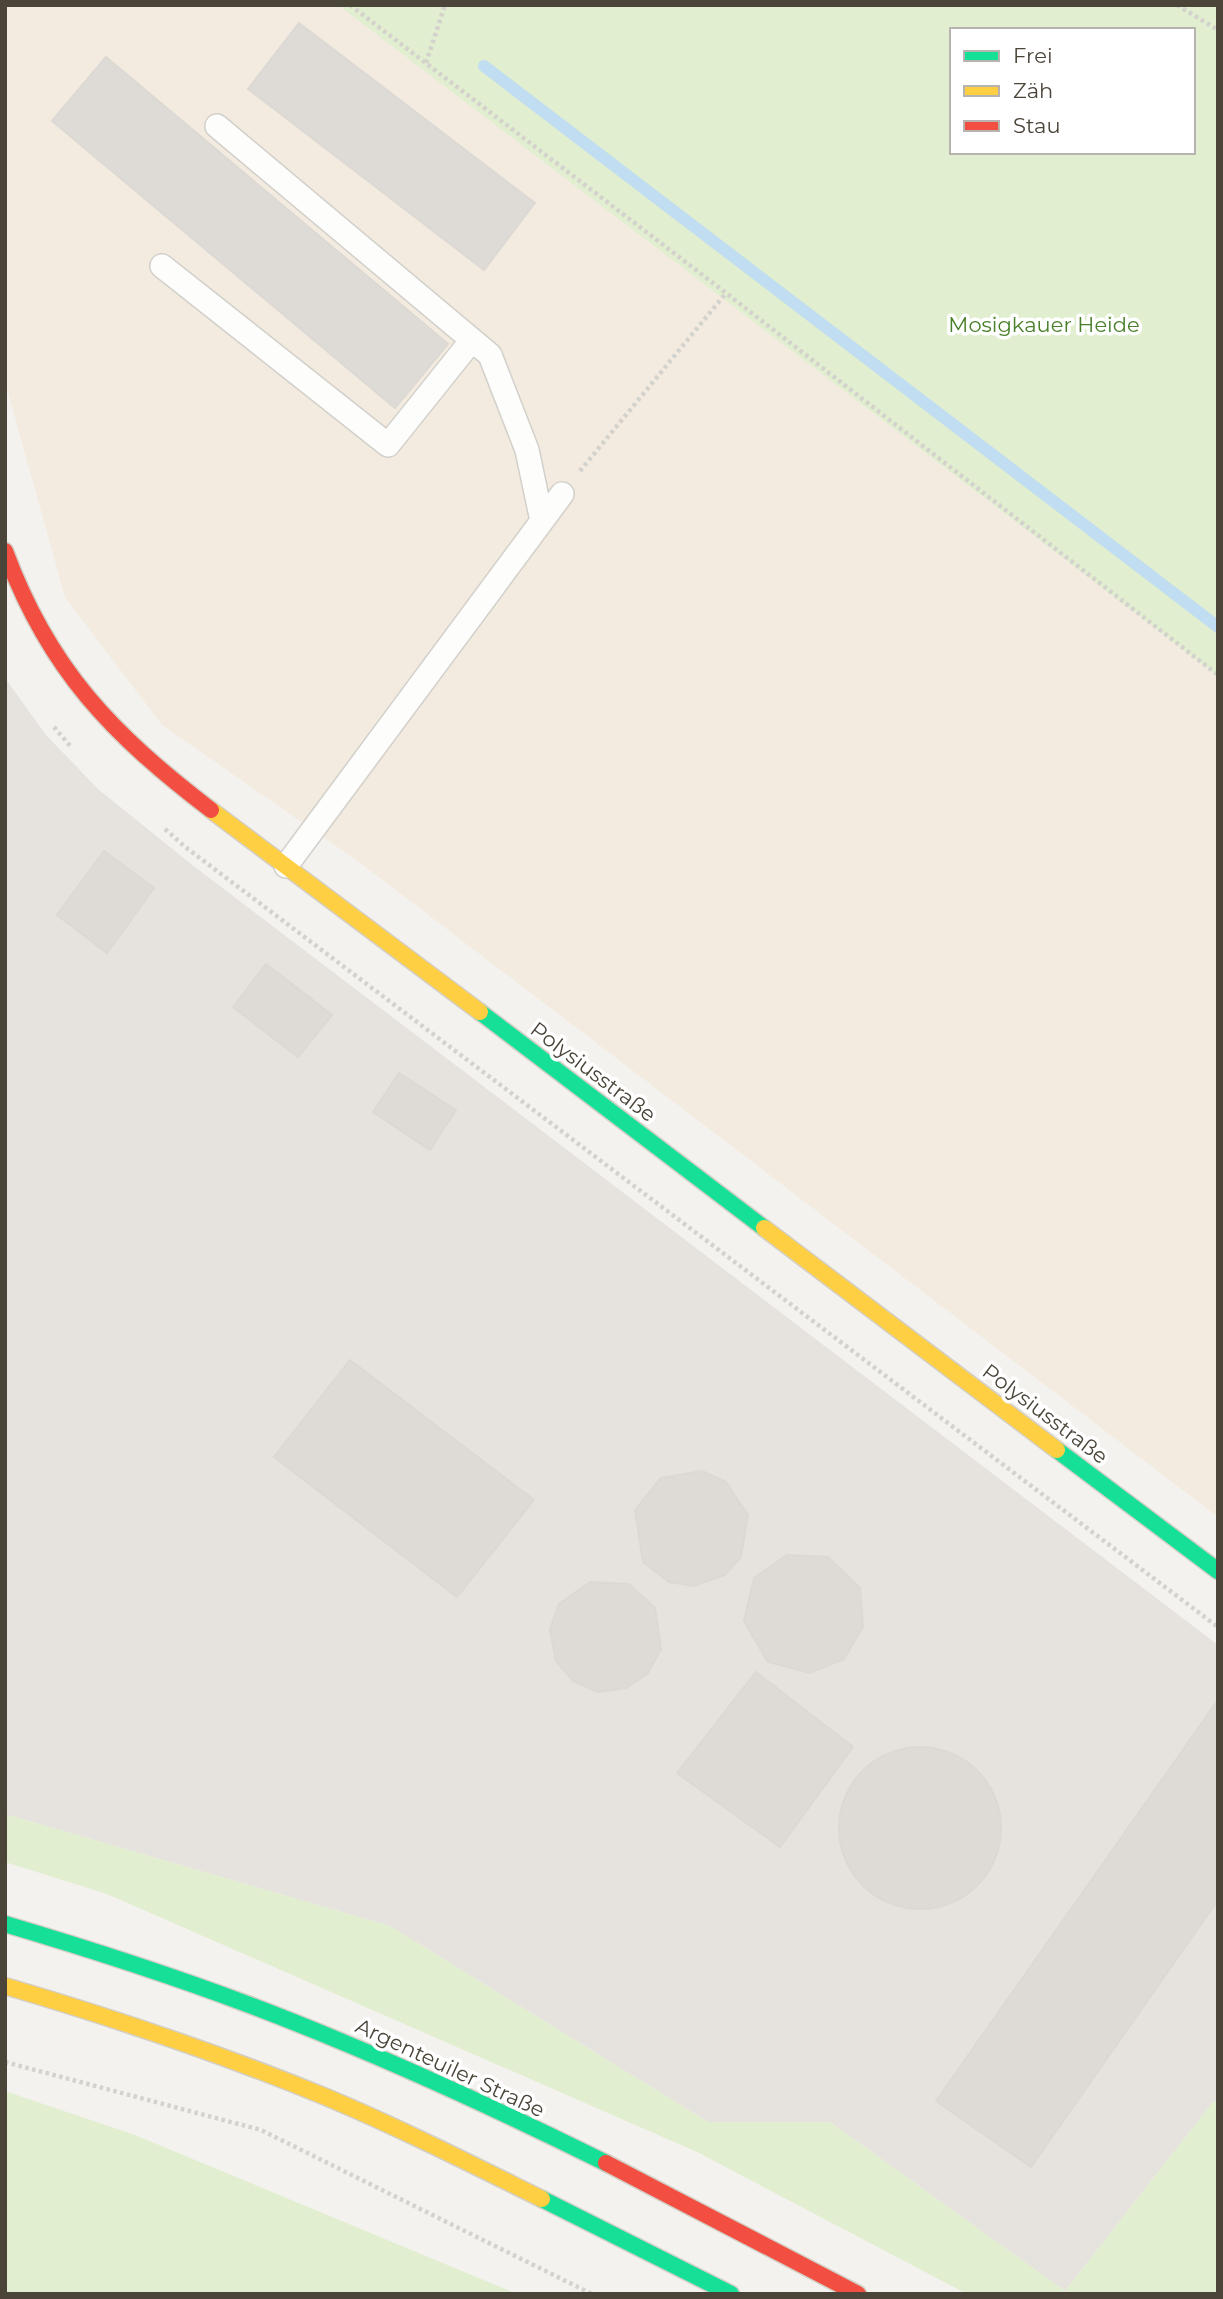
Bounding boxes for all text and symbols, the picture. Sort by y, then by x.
legend [950,28,1195,154]
text: Frei [1013,43,1053,68]
text: Zäh [1013,78,1053,103]
text: Stau [1013,113,1061,138]
park label: Mosigkauer Heide [948,312,1140,337]
street label: Polysiusstraße [526,1016,661,1127]
street label: Polysiusstraße [978,1358,1113,1469]
street label: Argenteuiler Straße [352,2013,549,2122]

